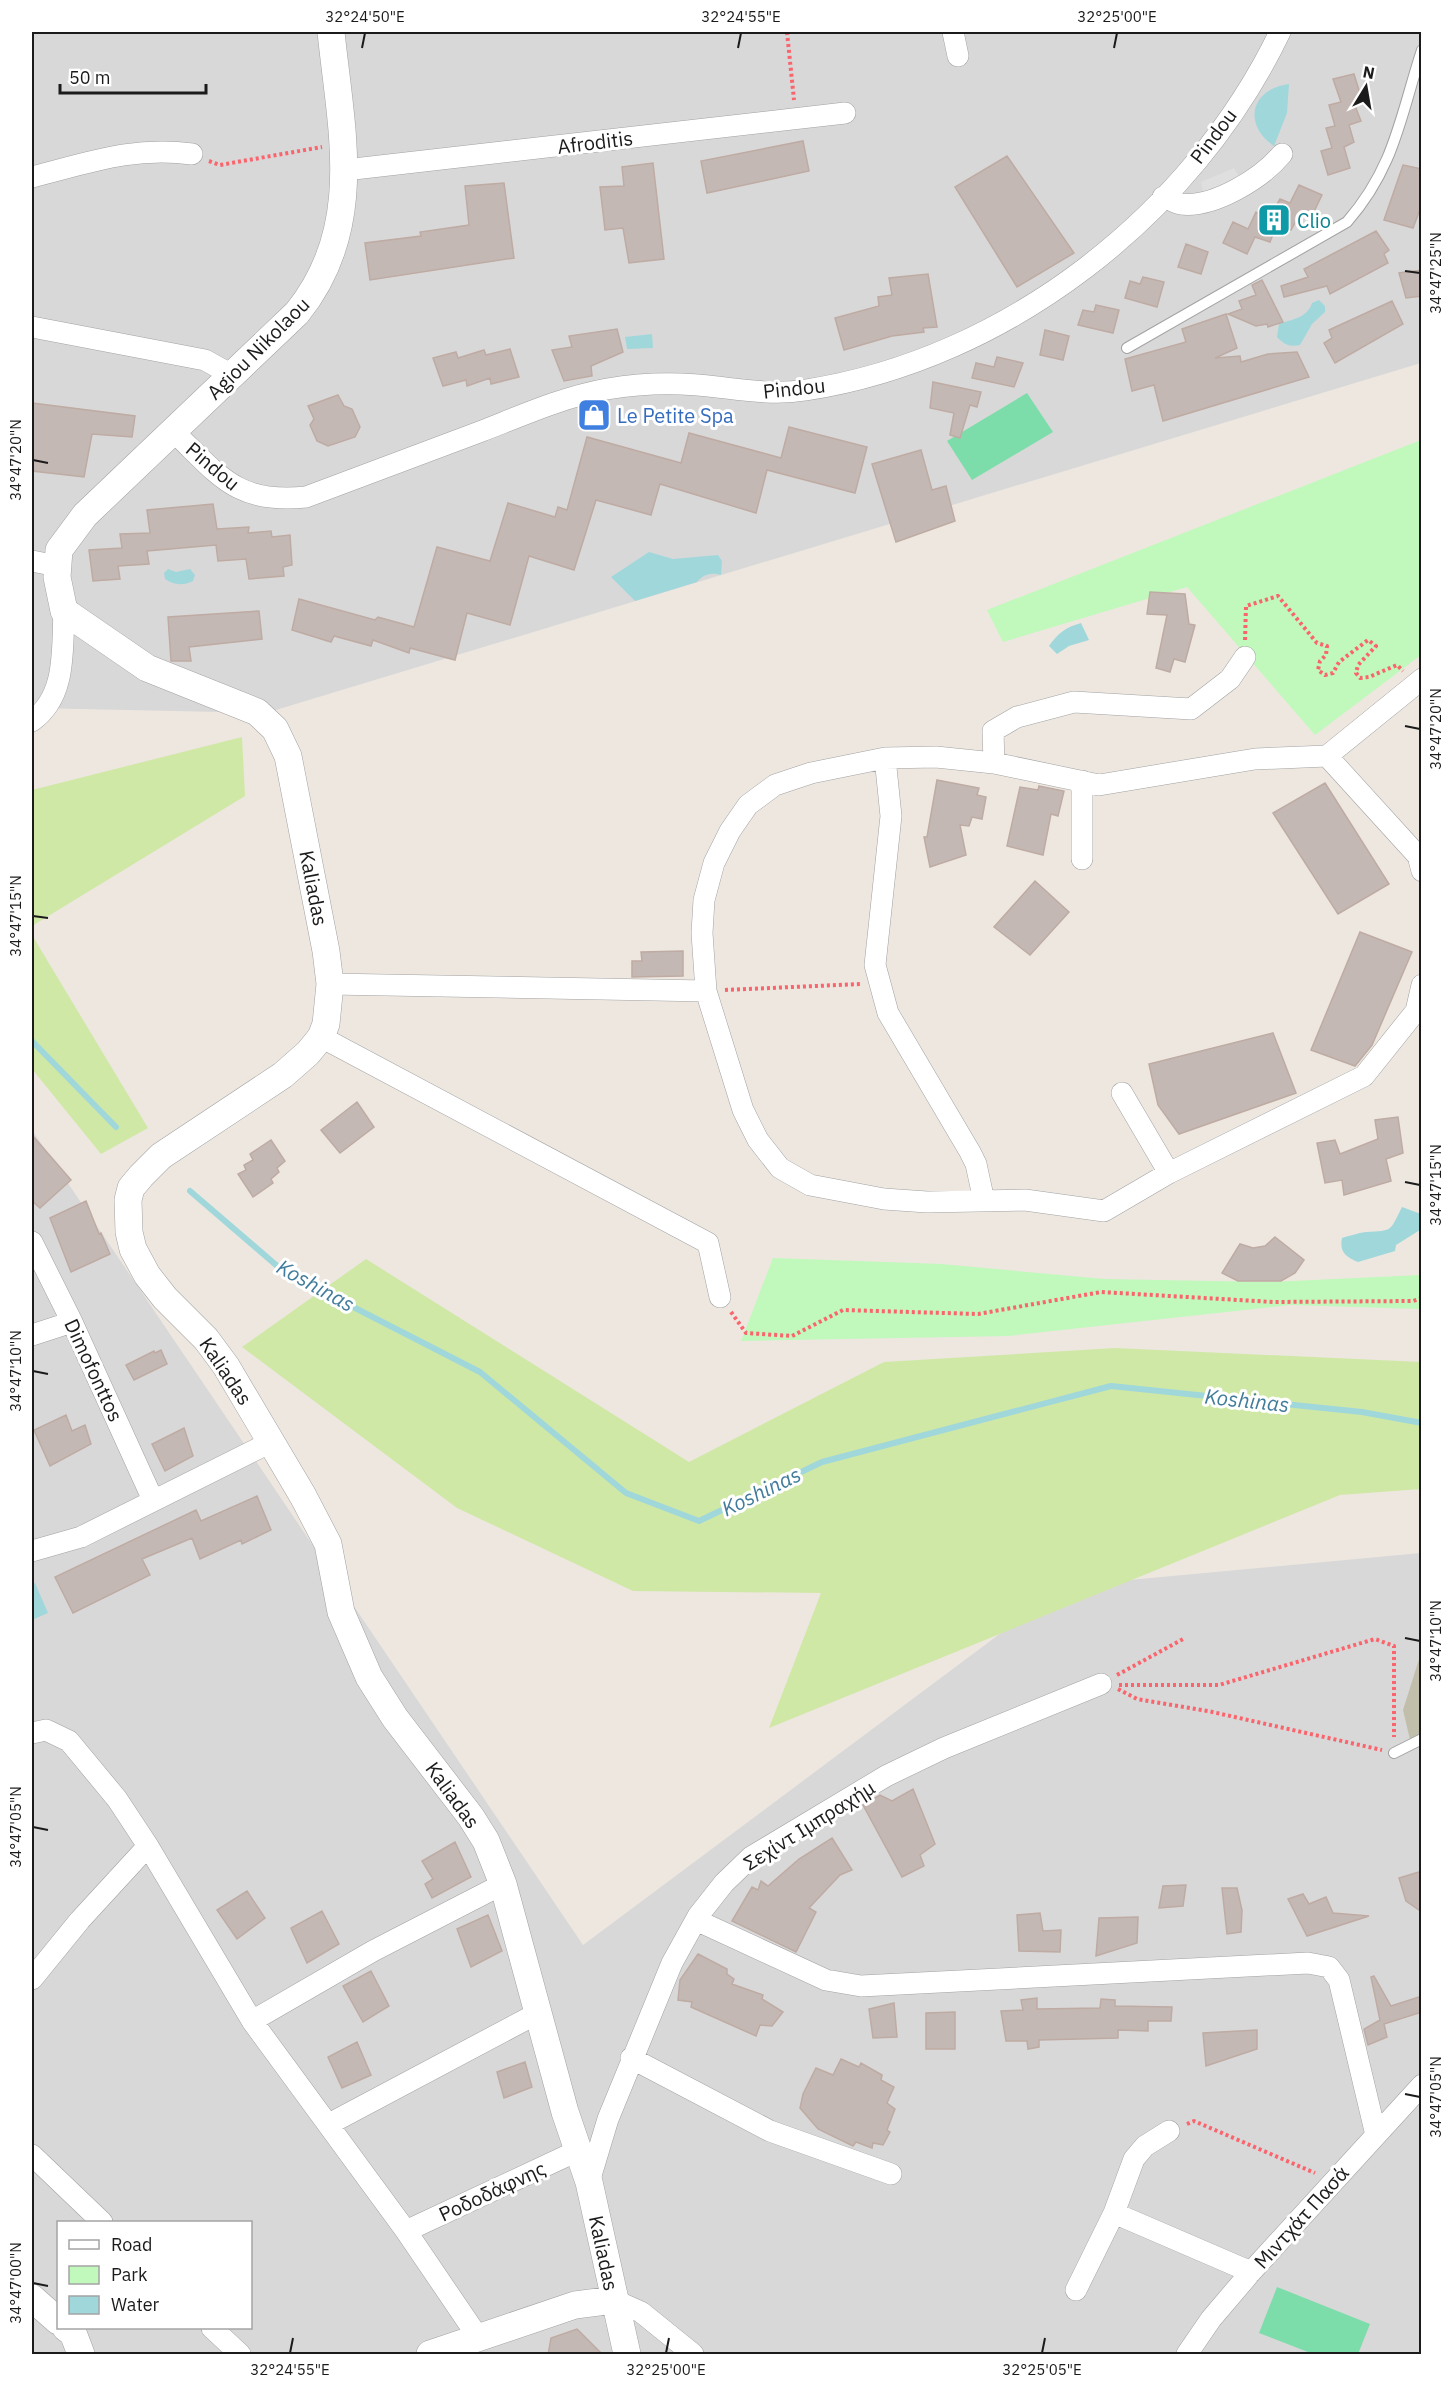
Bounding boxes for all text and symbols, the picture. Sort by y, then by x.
text: 32°24'50"E [325,7,405,26]
text: 32°24'55"E [701,7,781,26]
text: 32°25'00"E [1077,7,1157,26]
scale bar [60,57,206,95]
north arrow [1336,57,1396,117]
text: N [1361,61,1376,83]
text: 50 m [69,66,111,89]
street label: Pindou [1183,103,1243,169]
street label: Afroditis [556,124,634,160]
building icon: Clio [1256,202,1292,238]
place label: Clio [1297,207,1331,234]
text: 34°47'25"N [1426,232,1445,314]
street label: Agiou Nikolaou [201,291,315,405]
street label: Pindou [761,371,827,405]
shop icon: Le Petite Spa [576,397,612,433]
place label: Le Petite Spa [617,402,734,429]
text: 34°47'20"N [6,419,25,501]
street label: Pindou [180,436,246,496]
text: 34°47'20"N [1426,688,1445,770]
street label: Kaliadas [293,848,335,928]
text: 34°47'15"N [6,875,25,957]
text: 34°47'15"N [1426,1144,1445,1226]
water label: Koshinas [272,1252,360,1318]
street label: Dimofonttos [58,1314,130,1426]
text: 34°47'10"N [6,1330,25,1412]
street label: Kaliadas [194,1332,258,1410]
water label: Koshinas [1203,1382,1291,1418]
water label: Koshinas [717,1460,805,1522]
text: 34°47'10"N [1426,1600,1445,1682]
street label: Kaliadas [420,1756,486,1834]
street label: Σεχίντ Ιμπραχήμ [738,1774,880,1876]
text: 34°47'05"N [6,1786,25,1868]
text: 34°47'05"N [1426,2056,1445,2138]
street label: Ροδοδάφνης [434,2154,550,2228]
street label: Μιντχάτ Πασά [1248,2160,1355,2274]
street label: Kaliadas [583,2213,625,2293]
legend [57,2221,252,2329]
text: Road [111,2233,152,2256]
text: 34°47'00"N [6,2242,25,2324]
text: Park [111,2263,148,2286]
text: Water [111,2293,160,2316]
text: 32°24'55"E [250,2360,330,2379]
text: 32°25'00"E [626,2360,706,2379]
text: 32°25'05"E [1002,2360,1082,2379]

